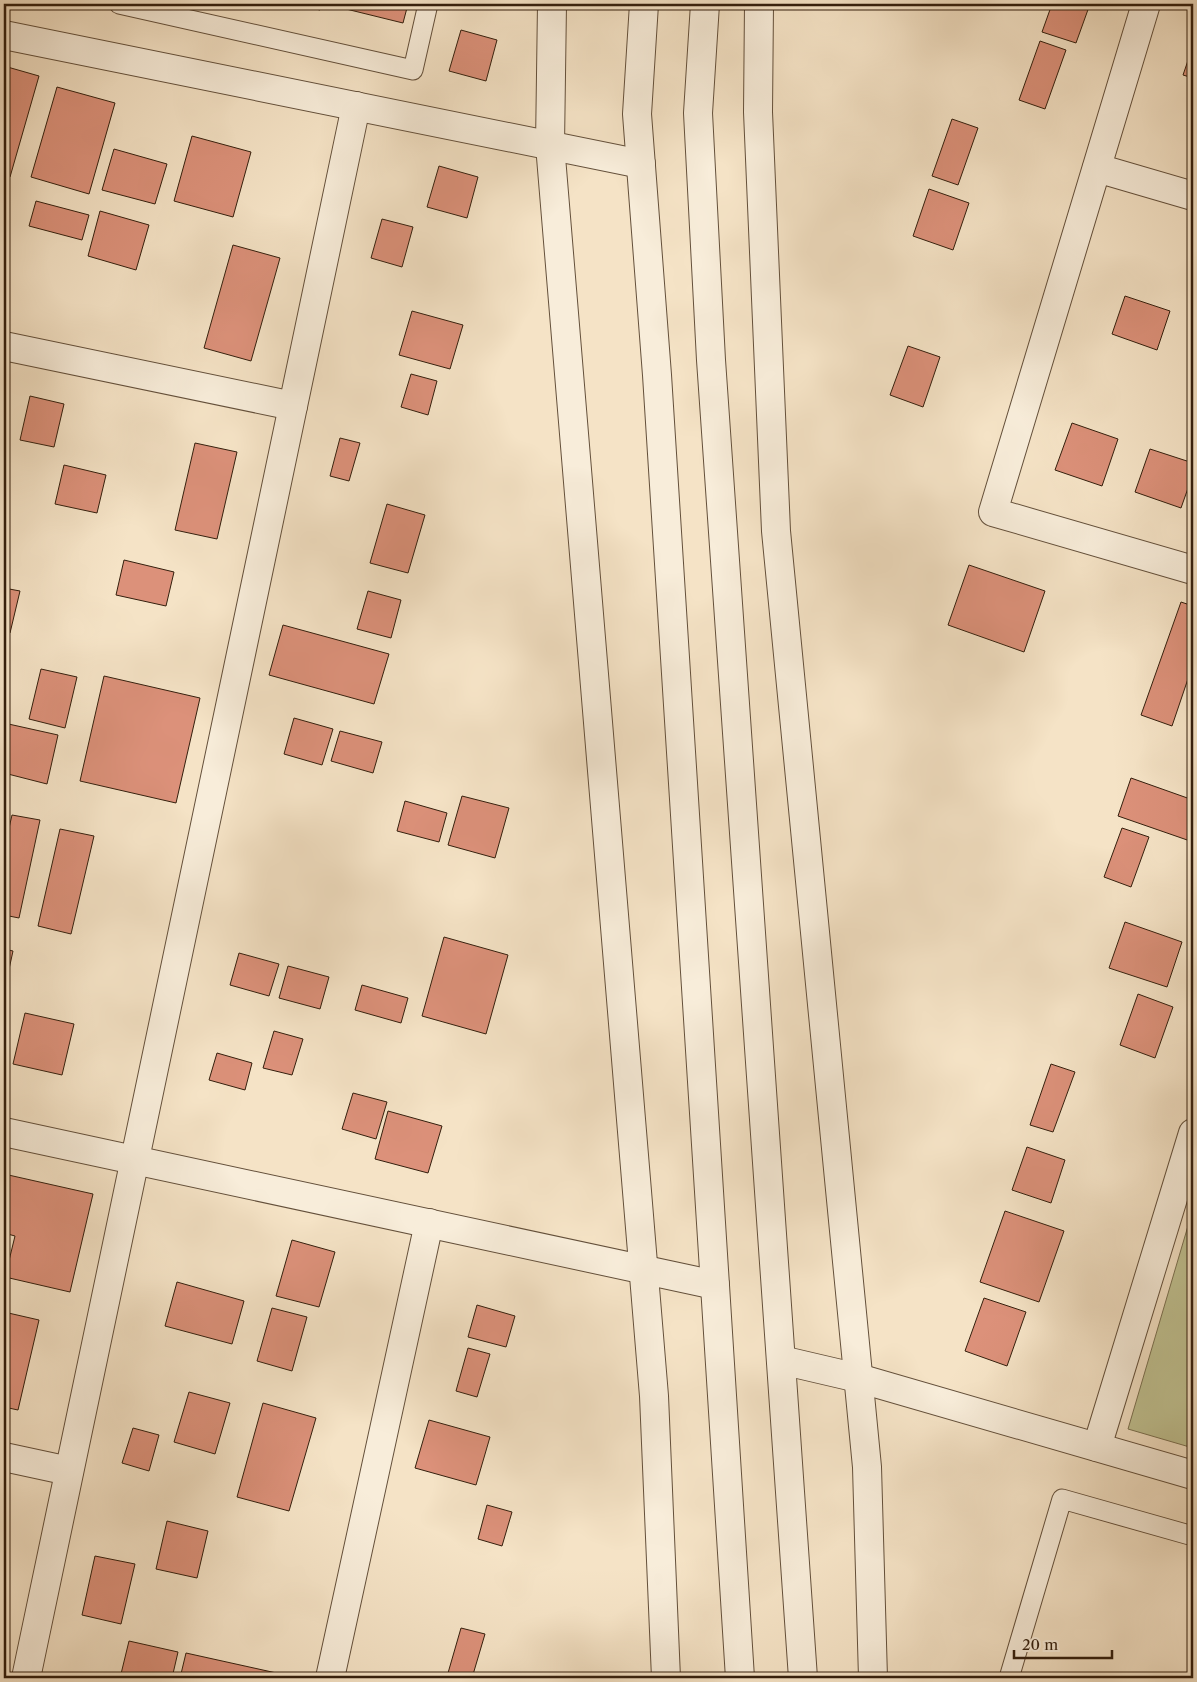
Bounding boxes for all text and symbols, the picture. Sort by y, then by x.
scale bar [1014,1627,1112,1659]
text: 20 m [1022,1635,1058,1654]

